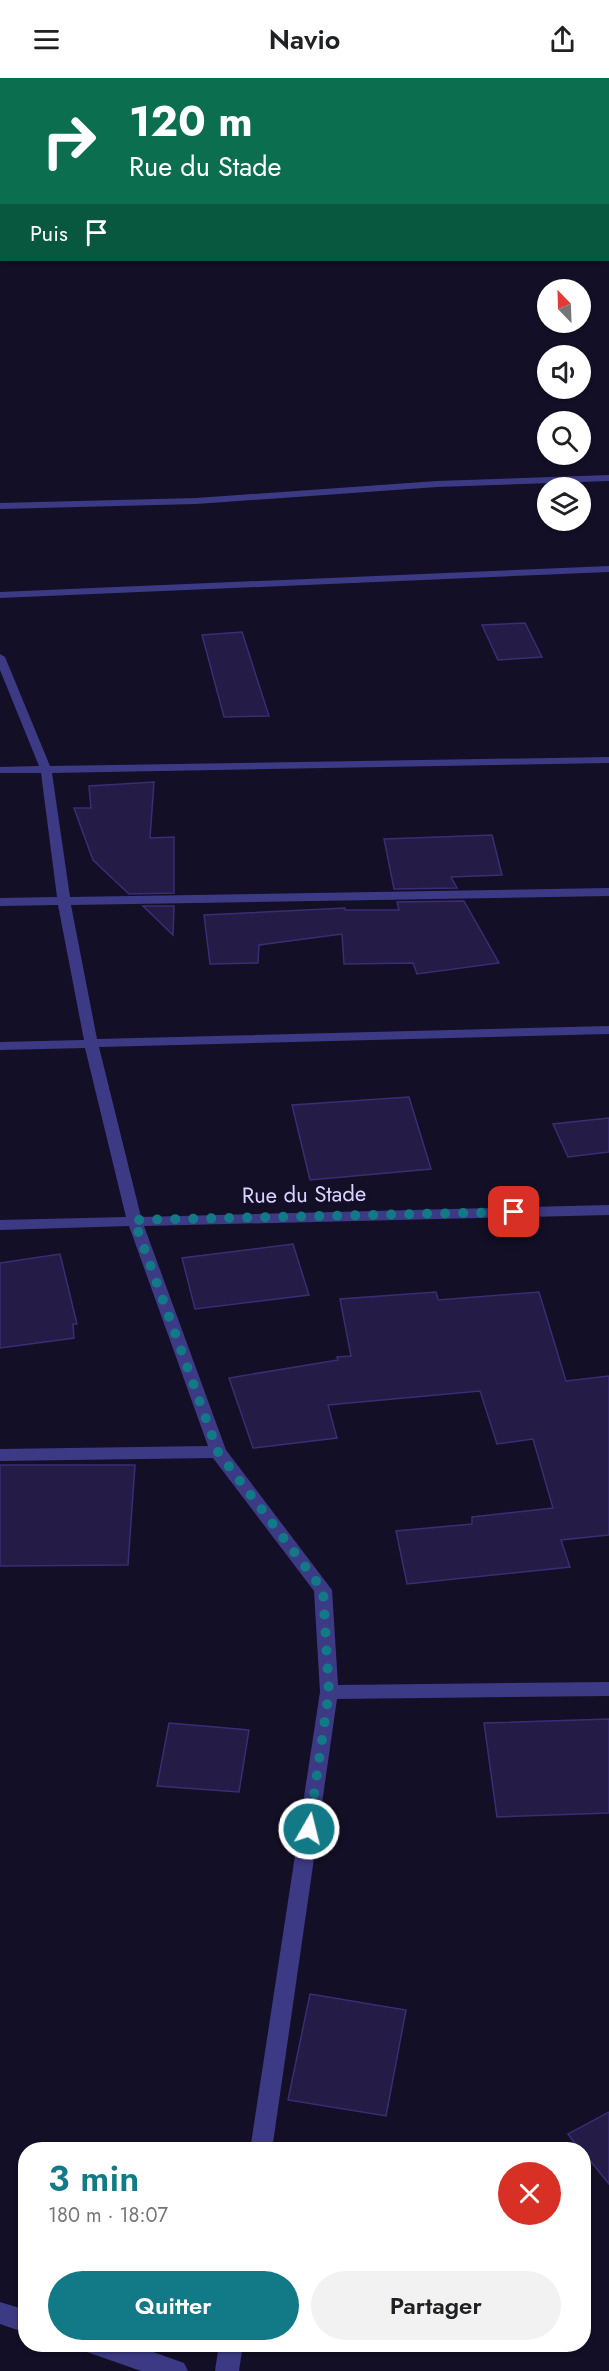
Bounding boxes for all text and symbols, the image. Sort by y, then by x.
text: Navio [269,20,340,59]
icon: menu [30,23,63,56]
icon: share [546,23,579,56]
text: 120 m [129,91,253,152]
icon: right [30,102,108,180]
text: Rue du Stade [129,147,282,186]
icon: arrive [80,216,113,249]
text: Puis [30,217,68,249]
north arrow [537,279,591,333]
map controls [537,279,591,531]
button: sound [537,345,591,399]
button: search [537,411,591,465]
button: layers [537,477,591,531]
street label: Rue du Stade [242,1177,366,1211]
pin [488,1186,539,1237]
icon: arrive [497,1195,530,1228]
position arrow [277,1797,341,1861]
text: 3 min [48,2152,139,2204]
button: close [498,2162,561,2225]
text: 180 m · 18:07 [48,2201,168,2230]
button: Quitter [48,2271,299,2340]
button: Partager [311,2271,561,2340]

